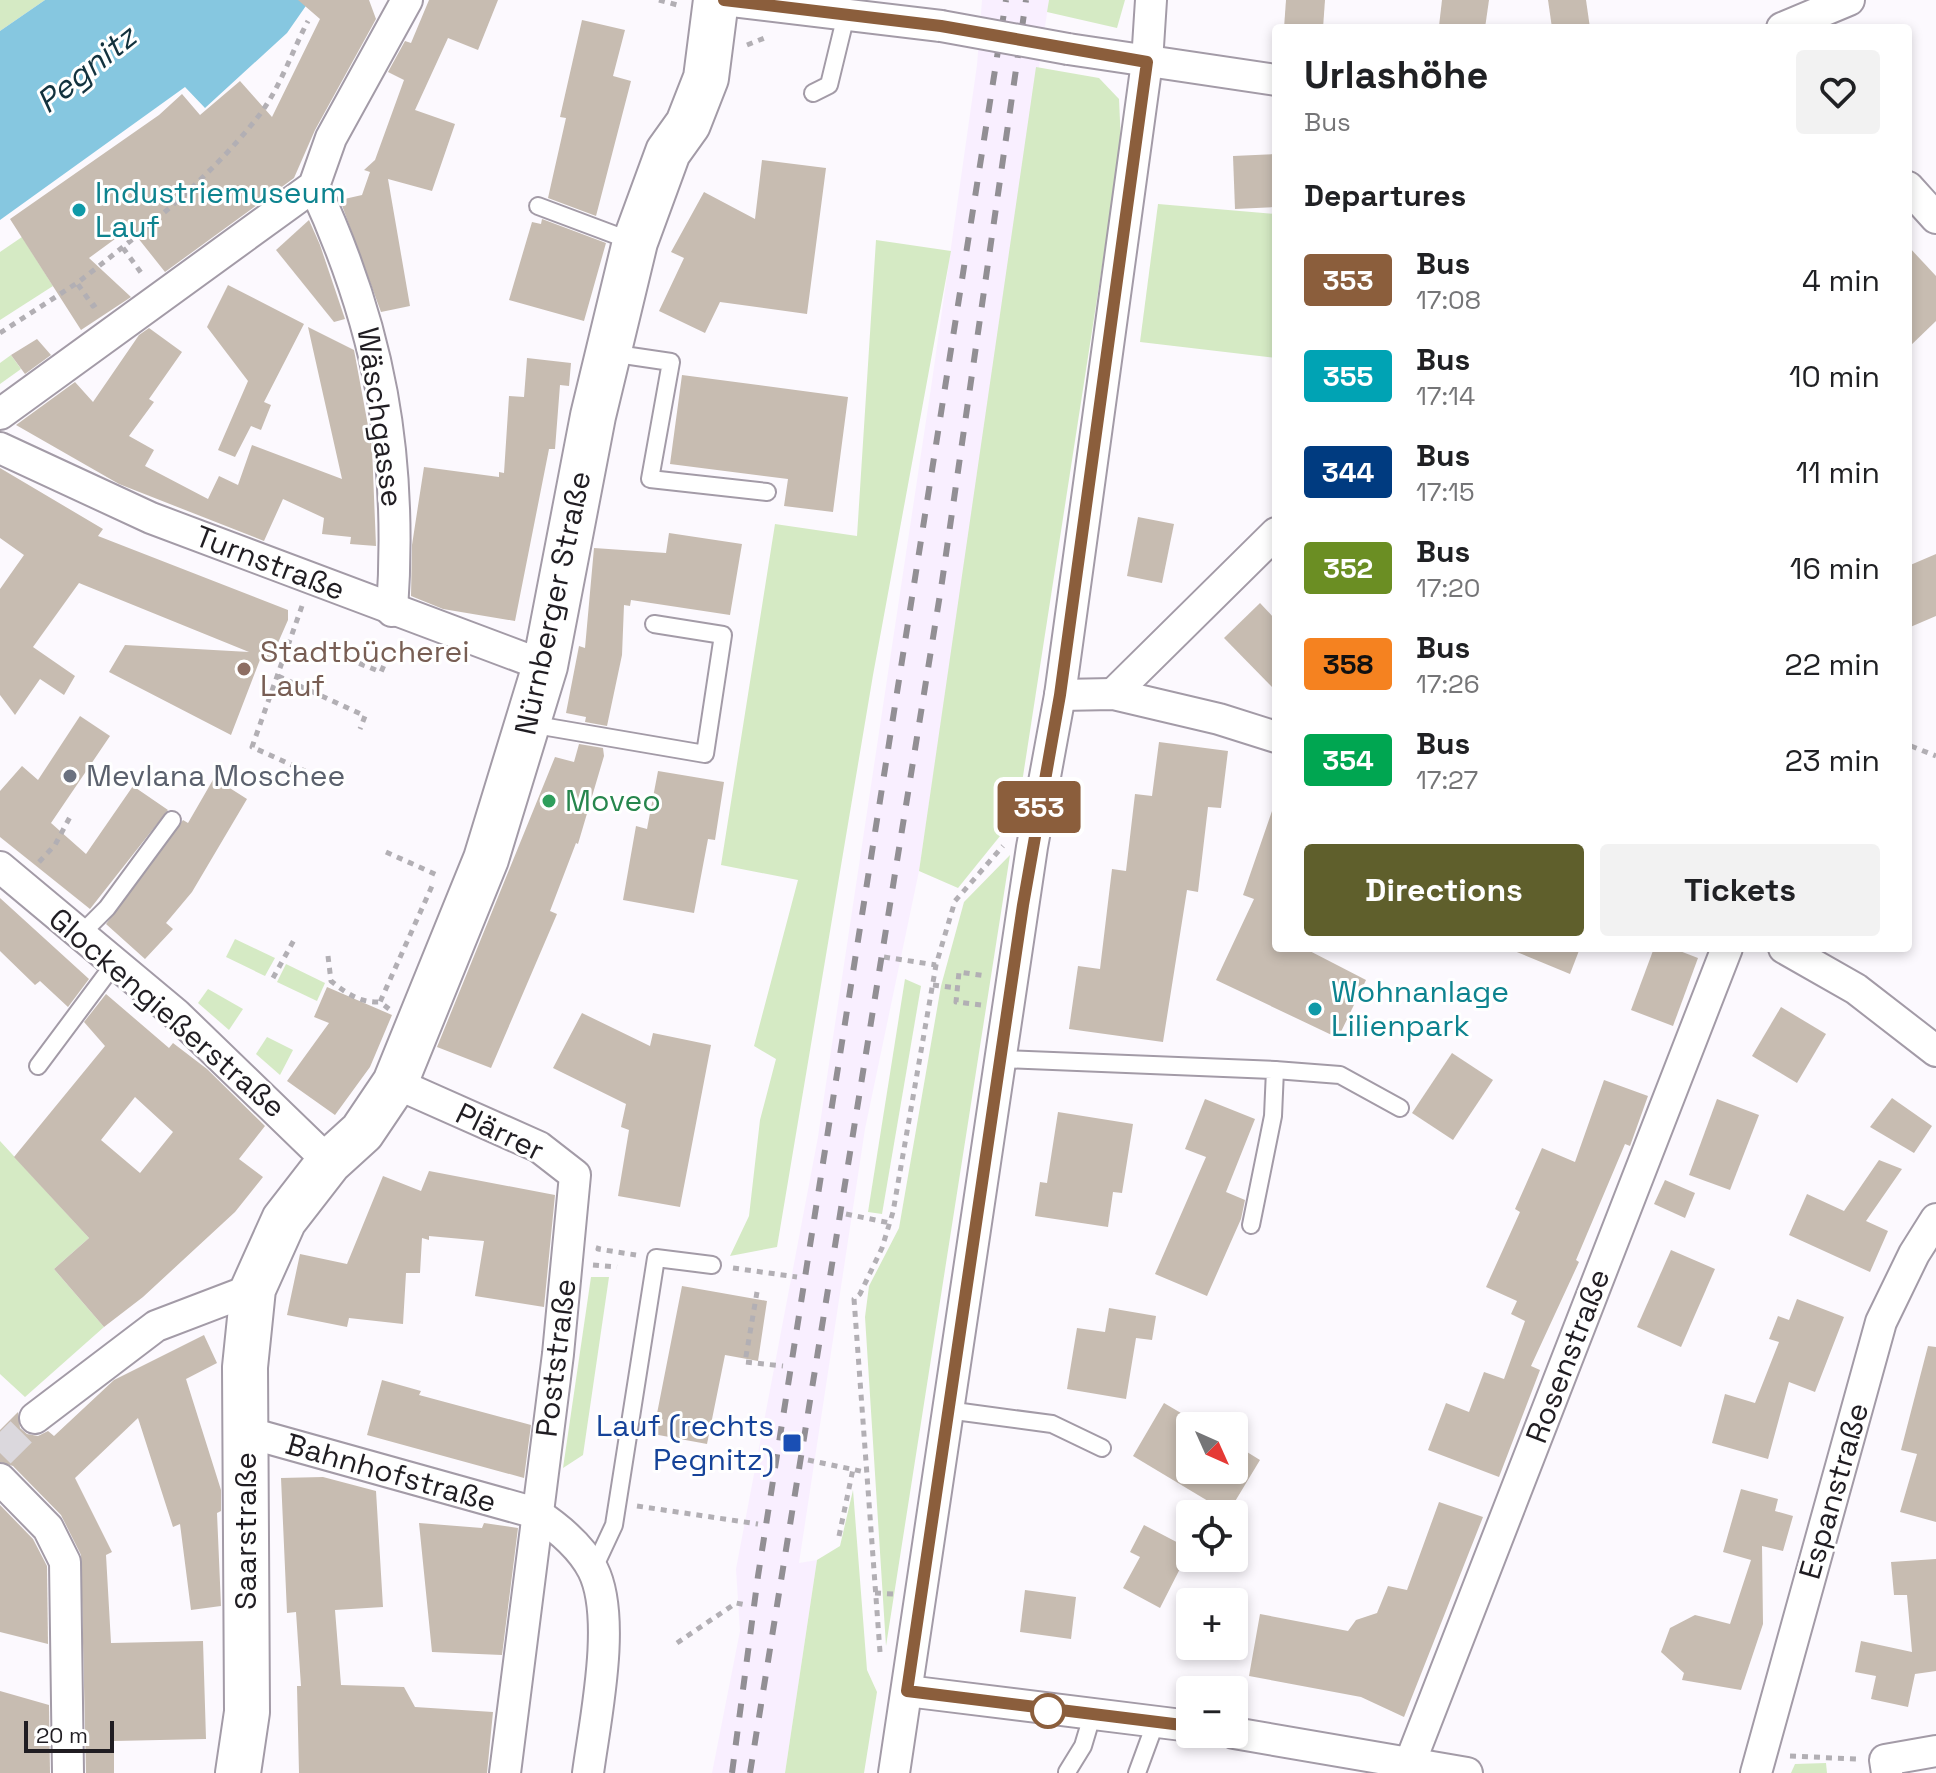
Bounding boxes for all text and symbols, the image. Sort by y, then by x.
water label: Pegnitz [28,15,146,121]
button: heart [1796,50,1880,134]
text: Urlashöhe [1304,51,1488,99]
text: Bus [1304,105,1351,139]
place label: Industriemuseum Lauf [95,173,346,246]
text: Departures [1304,176,1466,215]
marker: Industriemuseum Lauf [70,201,88,219]
text: Bus [1416,244,1470,283]
text: 4 min [1802,261,1880,300]
text: 353 [1323,262,1373,298]
text: 17:08 [1416,283,1481,317]
street label: Wäschgasse [349,325,412,509]
text: Bus [1416,340,1470,379]
text: 10 min [1789,357,1880,396]
text: 355 [1323,358,1373,394]
text: 17:14 [1416,379,1475,413]
text: Bus [1416,436,1470,475]
text: 11 min [1796,453,1880,492]
text: 344 [1322,454,1374,490]
street label: Nürnberger Straße [506,467,600,738]
text: 17:15 [1416,475,1475,509]
street label: Turnstraße [190,516,351,609]
text: Bus [1416,532,1470,571]
text: 16 min [1790,549,1880,588]
text: 352 [1323,550,1373,586]
text: 17:20 [1416,571,1480,605]
text: Bus [1416,628,1470,667]
place label: Stadtbücherei Lauf [260,632,470,705]
text: 22 min [1785,645,1880,684]
text: 358 [1323,646,1373,682]
marker: Stadtbücherei Lauf [235,660,253,678]
text: 17:26 [1416,667,1480,701]
text: Bus [1416,724,1470,763]
text: 23 min [1785,741,1880,780]
text: 354 [1322,742,1374,778]
place label: Mevlana Moschee [86,756,345,795]
text: 17:27 [1416,763,1478,797]
marker: Mevlana Moschee [61,767,79,785]
place label: Moveo [565,781,661,820]
line badge: 353 [993,781,1085,833]
text: 353 [1014,789,1064,825]
marker: Moveo [540,792,558,810]
button: Directions [1304,844,1584,936]
button: Tickets [1600,844,1880,936]
street label: Glockengießerstraße [41,899,294,1126]
place label: Wohnanlage Lilienpark [1331,972,1509,1045]
marker: Wohnanlage Lilienpark [1306,1000,1324,1018]
street label: Plärrer [450,1093,551,1170]
street label: Rosenstraße [1516,1263,1619,1448]
street label: Poststraße [526,1277,585,1439]
street label: Espanstraße [1790,1398,1877,1584]
place label: Lauf (rechts Pegnitz) [596,1406,774,1479]
north arrow [1176,1412,1248,1484]
map controls [1176,1412,1248,1748]
street label: Bahnhofstraße [281,1424,501,1521]
marker: Lauf (rechts Pegnitz) [781,1432,803,1454]
street label: Saarstraße [226,1452,265,1610]
button: locate [1176,1500,1248,1572]
button: + [1176,1588,1248,1660]
button: − [1176,1676,1248,1748]
unlabelled marker [1031,1694,1065,1728]
scale bar [24,1717,114,1753]
text: 20 m [36,1721,88,1749]

